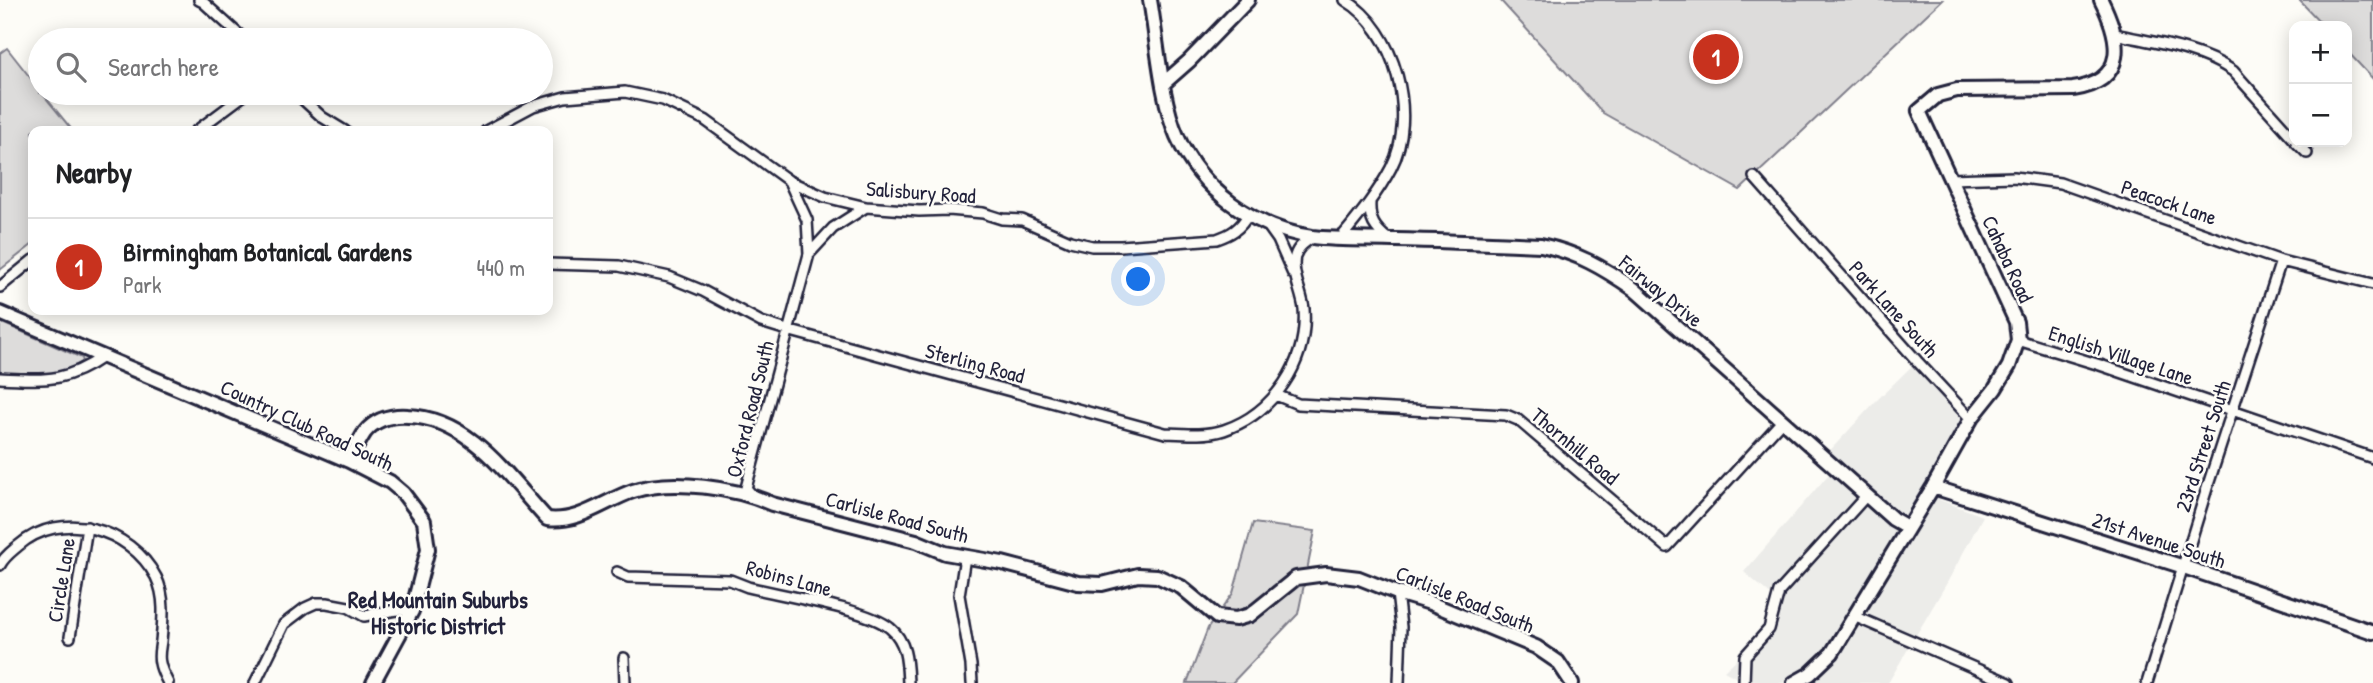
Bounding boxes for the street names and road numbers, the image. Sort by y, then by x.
street label: Peacock Lane [2118,172,2220,232]
street label: Salisbury Road [865,174,977,210]
street label: Cahaba Road [1975,211,2041,307]
street label: Fairway Drive [1612,248,1709,334]
street label: Park Lane South [1843,254,1945,364]
street label: English Village Lane [2045,318,2197,392]
street label: Sterling Road [922,336,1028,390]
street label: Oxford Road South [719,337,781,480]
street label: Country Club Road South [216,372,398,478]
street label: 23rd Street South [2168,376,2238,515]
street label: Thornhill Road [1525,401,1625,491]
street label: Carlisle Road South [822,484,972,550]
street label: 21st Avenue South [2089,505,2229,575]
street label: Circle Lane [40,536,82,624]
street label: Robins Lane [743,553,835,603]
street label: Carlisle Road South [1392,558,1539,640]

